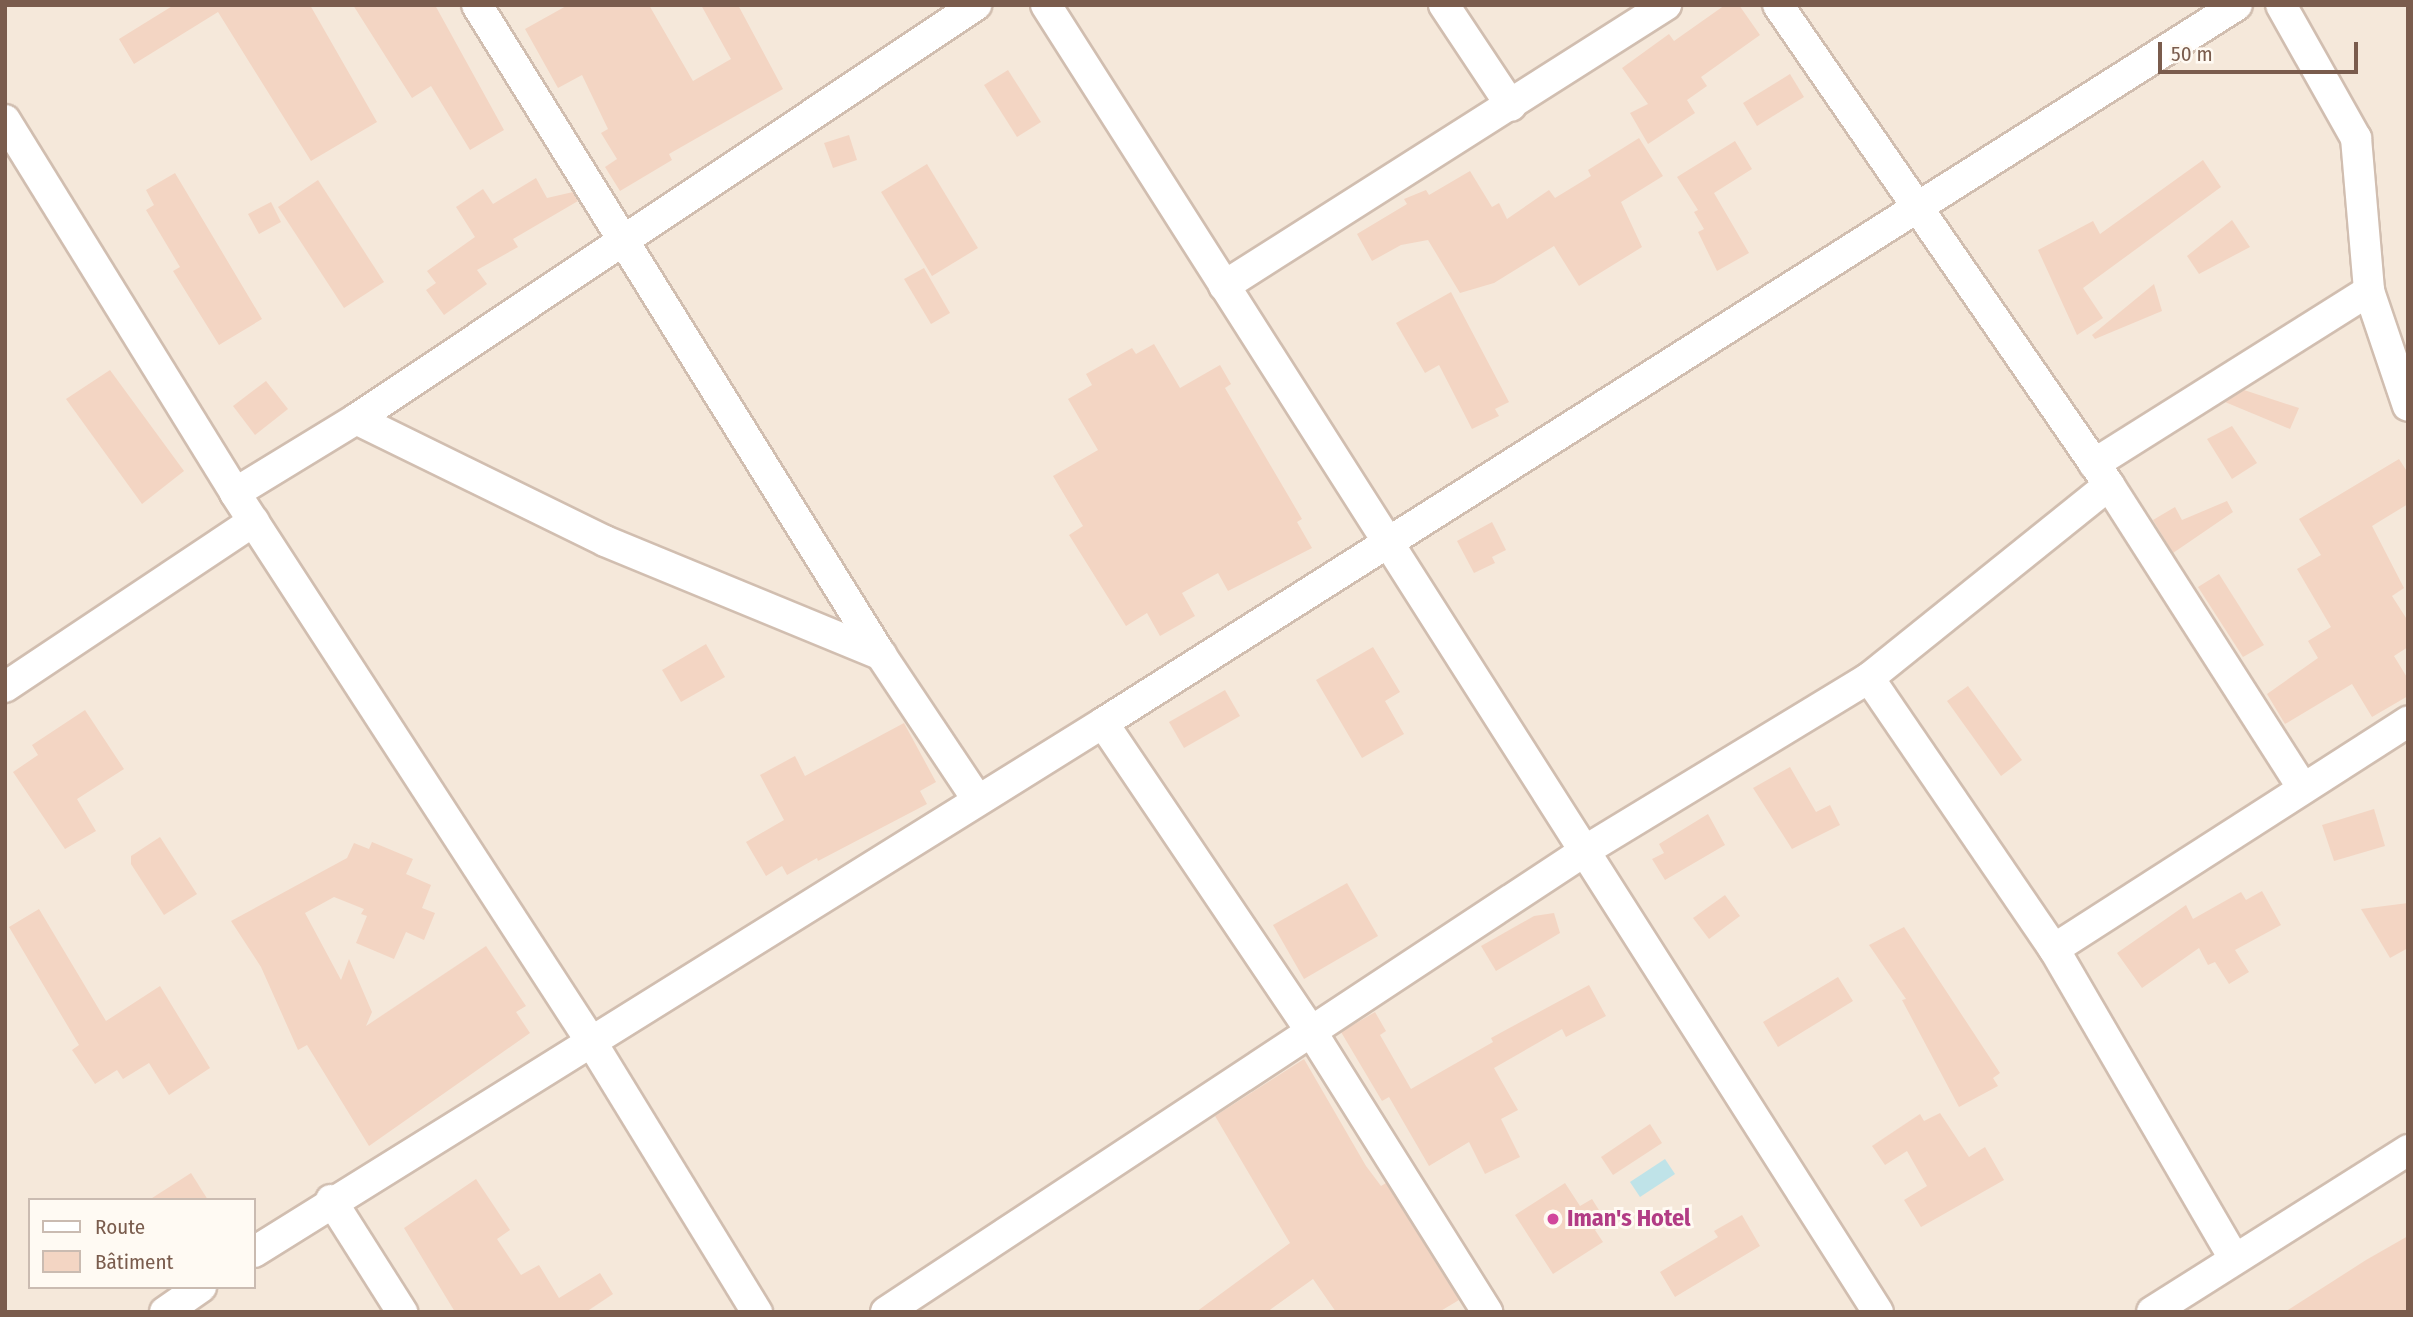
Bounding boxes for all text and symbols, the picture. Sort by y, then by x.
scale bar [2161,28,2360,72]
text: 50 m [2171,41,2213,67]
legend [28,1198,256,1289]
place label: Iman's Hotel [1567,1205,1691,1233]
marker: Iman's Hotel [1545,1211,1561,1227]
text: Route [95,1214,145,1240]
text: Bâtiment [95,1249,173,1275]

